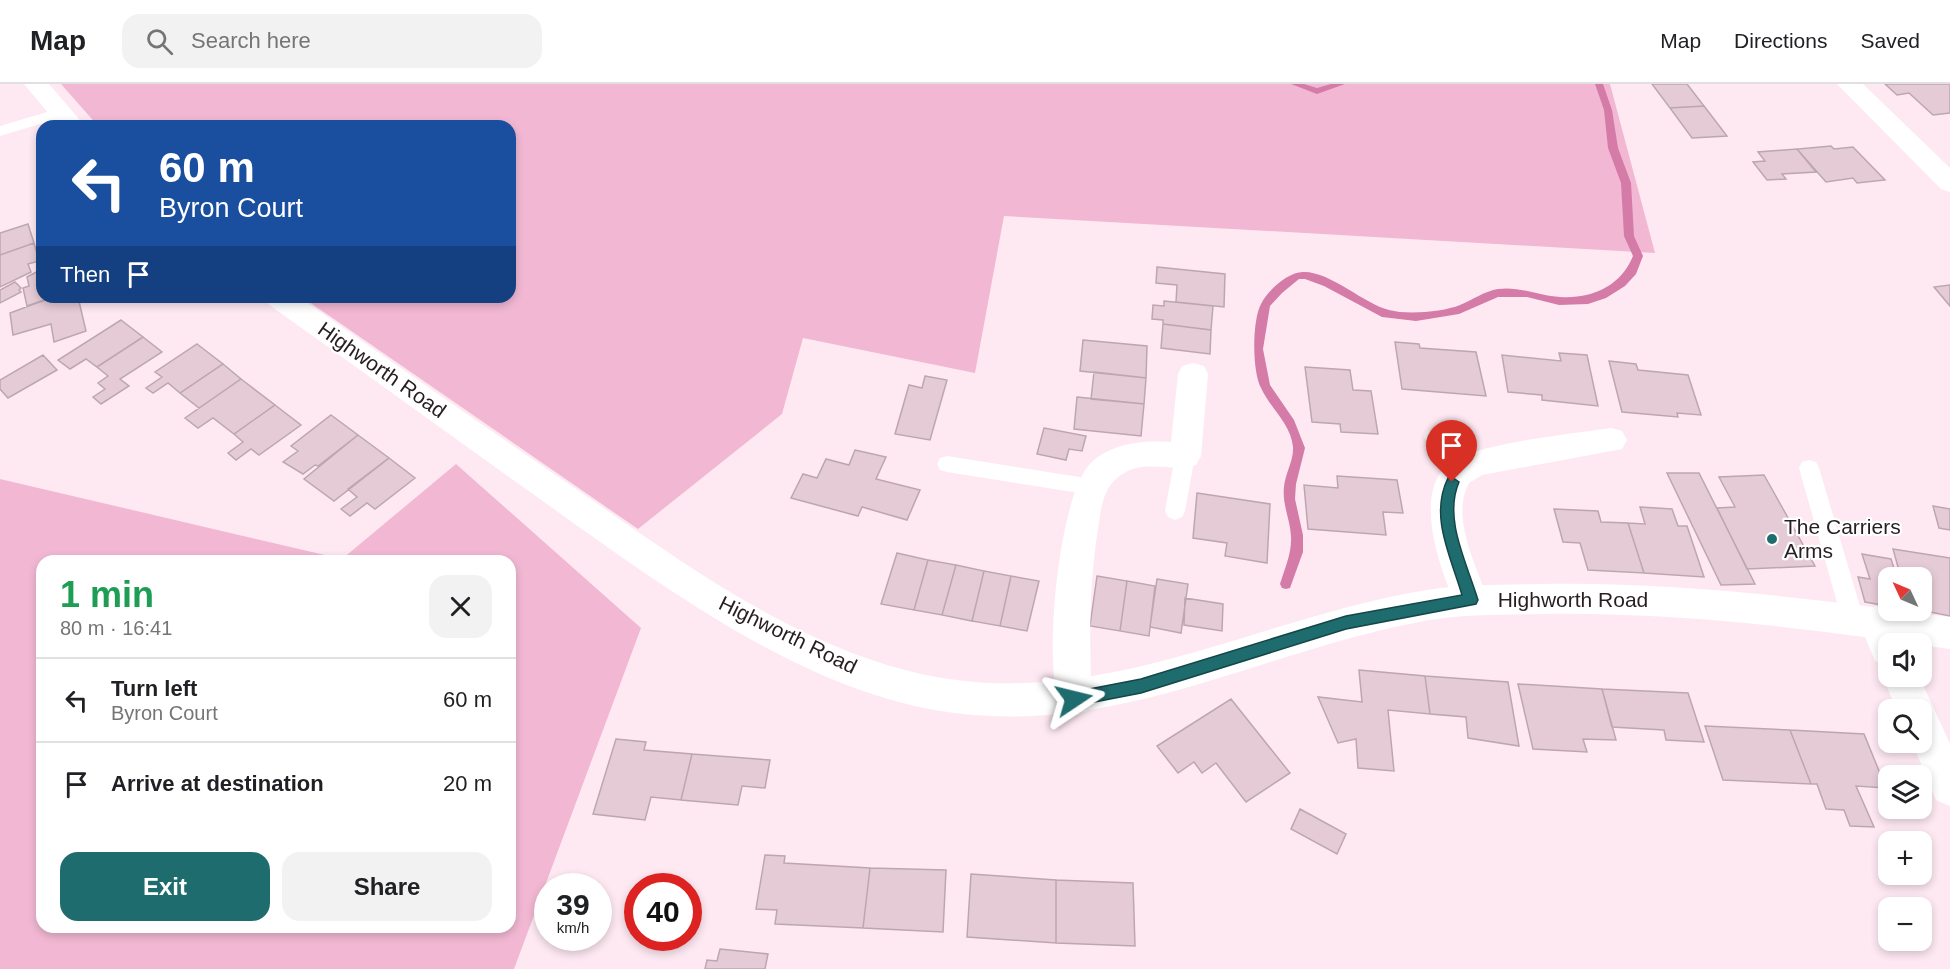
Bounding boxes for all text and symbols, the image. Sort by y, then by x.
search box [122,14,542,68]
text: Map [30,25,86,56]
icon: search [143,25,176,58]
text: Search here [191,28,311,53]
text: Map [1660,29,1701,52]
text: Directions [1734,29,1827,52]
text: Saved [1860,29,1920,52]
icon: left [60,144,138,222]
text: 60 m [159,144,255,191]
text: Byron Court [159,193,303,223]
icon: arrive [122,258,155,291]
text: Then [60,262,110,287]
street label: Highworth Road [314,317,451,422]
pin [1426,420,1477,482]
icon: arrive [1435,429,1468,462]
place label: The Carriers Arms [1784,515,1901,562]
marker: The Carriers Arms [1765,532,1779,546]
north arrow [1878,567,1932,621]
map controls [1878,567,1932,951]
text: 1 min [60,574,154,615]
button: close [429,575,492,638]
street label: Highworth Road [1498,588,1648,611]
street label: Highworth Road [716,591,861,678]
text: 80 m · 16:41 [60,617,172,639]
button: sound [1878,633,1932,687]
position arrow [1042,667,1106,731]
text: Turn left [111,676,197,701]
icon: left [60,684,93,717]
text: 60 m [443,687,492,712]
button: search [1878,699,1932,753]
text: Byron Court [111,702,218,724]
button: layers [1878,765,1932,819]
icon: arrive [60,768,93,801]
text: Arrive at destination [111,771,324,796]
text: 20 m [443,771,492,796]
button: + [1878,831,1932,885]
button: Exit [60,852,270,921]
button: Share [282,852,492,921]
speed limit sign: 40 [624,873,702,951]
text: 39 [556,888,590,921]
button: − [1878,897,1932,951]
text: km/h [557,919,589,936]

